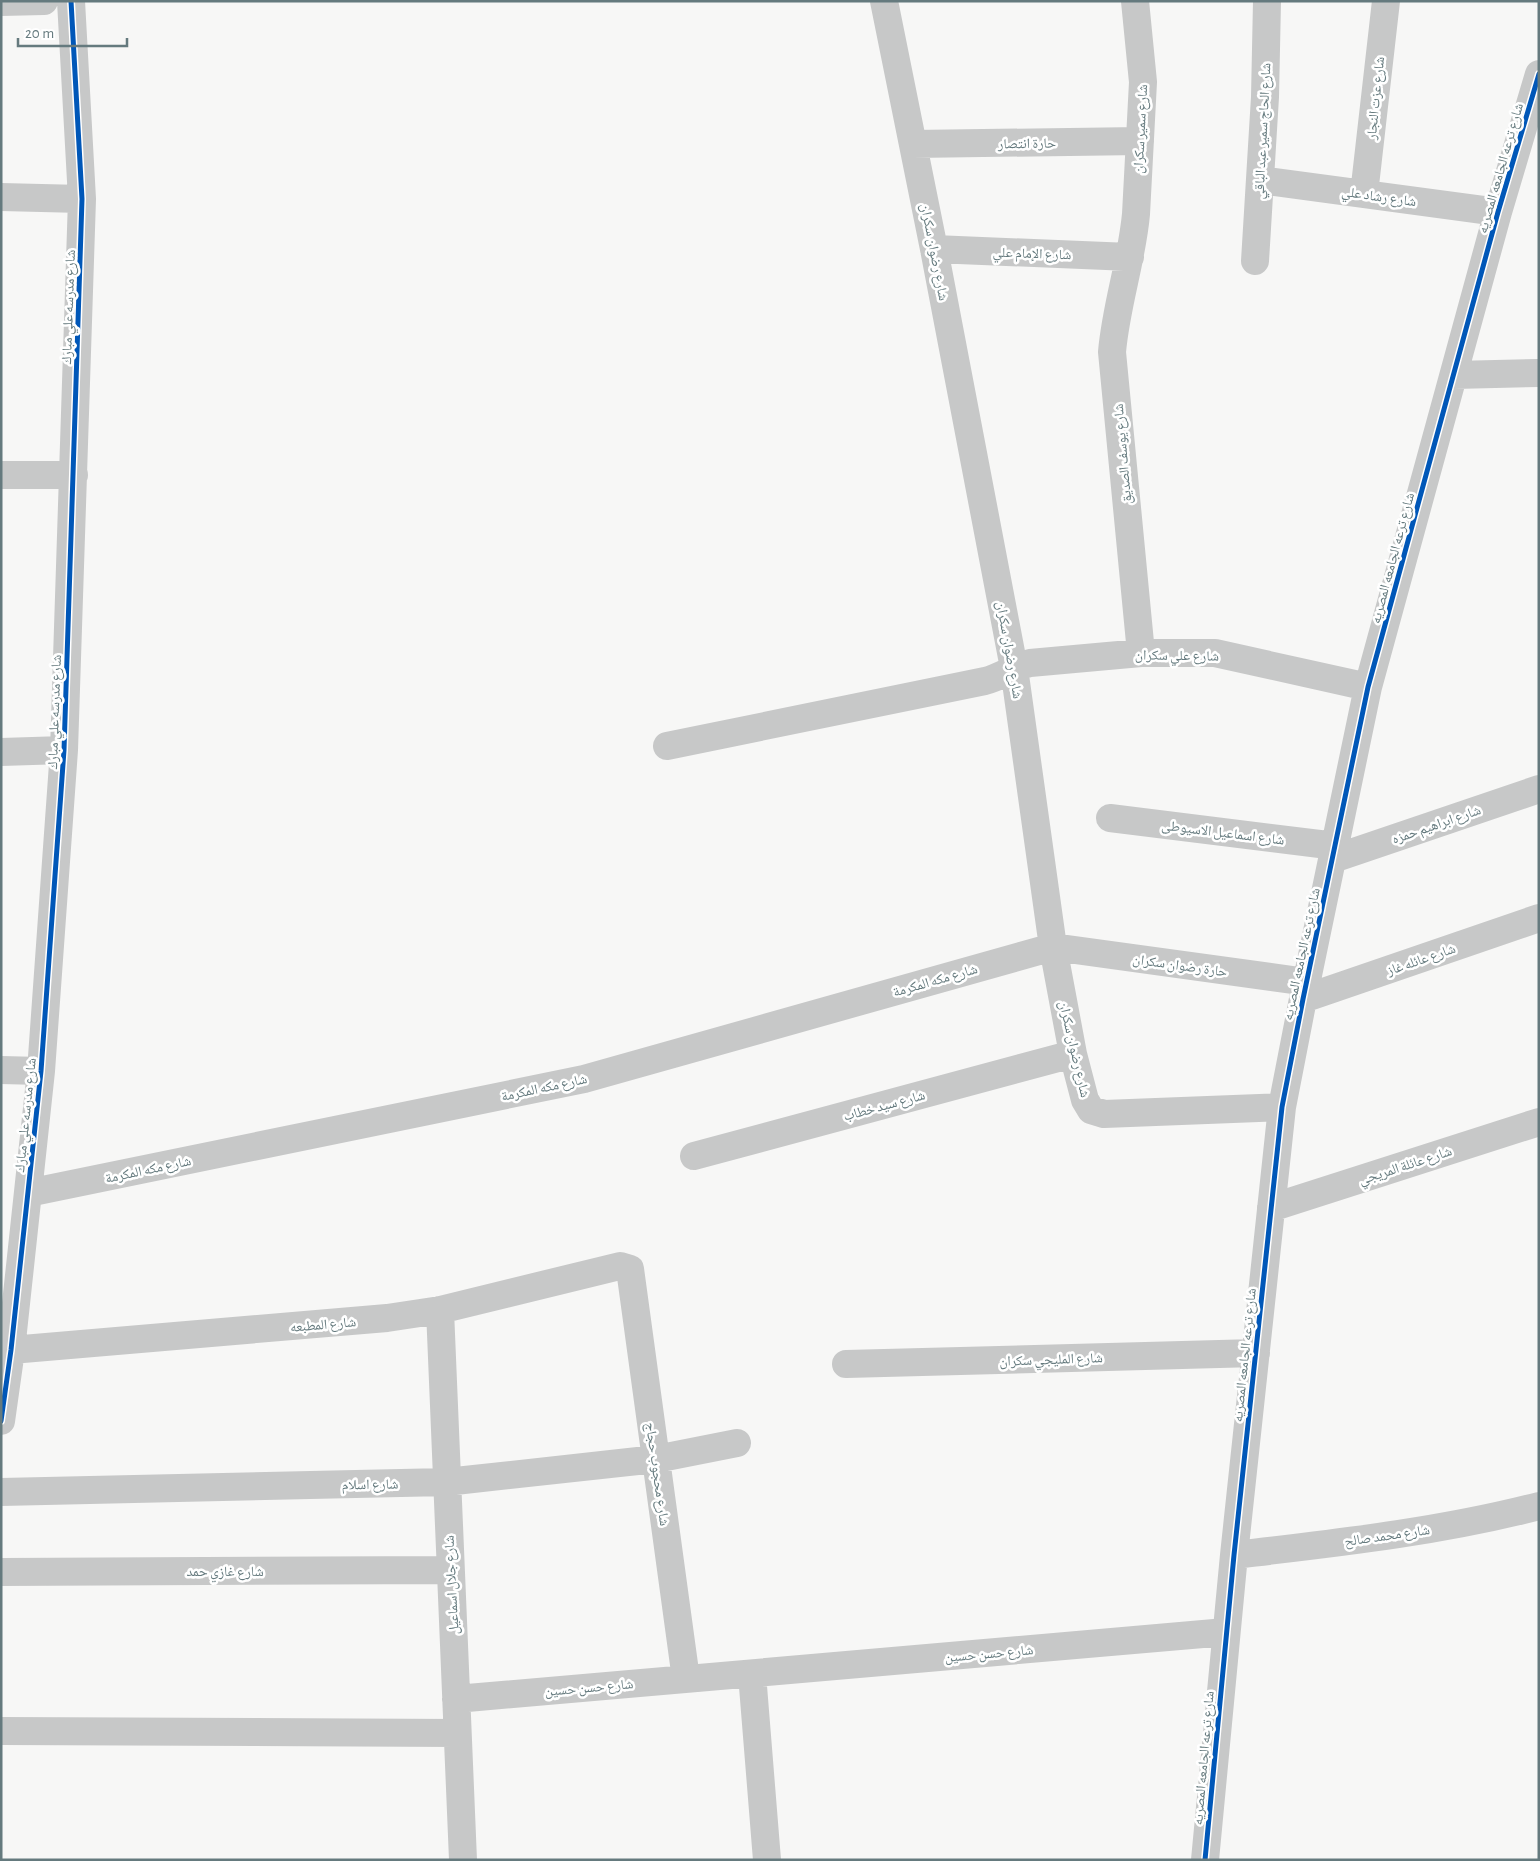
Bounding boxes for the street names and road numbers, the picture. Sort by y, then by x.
street label: شارع عزت النجار [1365,56,1389,142]
street label: شارع الحاج سمير عبد الباقي [1252,62,1277,200]
street label: شارع سمير سكران [1132,84,1152,174]
street label: شارع ترعه الجامعه المصريه [1476,102,1528,236]
street label: حارة انتصار [997,136,1056,153]
street label: شارع رشاد علي [1340,185,1417,213]
street label: شارع رضوان سكران [916,202,950,302]
street label: شارع الإمام علي [992,246,1072,266]
street label: شارع مدرسه علي مبارك [60,249,82,365]
street label: شارع يوسف الصديق [1112,403,1136,505]
street label: شارع ترعه الجامعه المصريه [1369,491,1419,626]
street label: شارع رضوان سكران [992,600,1024,700]
street label: شارع علي سكران [1135,648,1219,667]
street label: شارع مدرسه علي مبارك [46,654,68,770]
street label: شارع ابراهيم حمزه [1390,803,1483,849]
street label: شارع اسماعيل الاسيوطى [1160,819,1285,849]
street label: شارع ترعه الجامعه المصريه [1281,887,1325,1022]
street label: شارع عائله غاز [1384,942,1458,980]
street label: حارة رضوان سكران [1131,952,1228,981]
street label: شارع مكه المكرمة [891,962,980,1002]
street label: شارع رضوان سكران [1054,1000,1092,1099]
street label: شارع مدرسه علي مبارك [13,1057,42,1173]
street label: شارع مكه المكرمة [500,1072,589,1106]
street label: شارع سيد خطاب [842,1088,927,1126]
street label: شارع عائلة المريجي [1357,1144,1455,1191]
street label: شارع مكه المكرمة [104,1154,193,1188]
street label: شارع ترعه الجامعه المصريه [1231,1287,1261,1423]
street label: شارع المطبعه [290,1315,357,1337]
street label: شارع المليجي سكران [999,1351,1103,1372]
street label: شارع محجوب حجاج [641,1422,671,1527]
street label: شارع اسلام [341,1478,399,1494]
street label: شارع محمد صالح [1343,1523,1431,1551]
street label: شارع جلال اسماعيل [442,1535,464,1635]
street label: شارع غازي حمد [186,1565,264,1583]
street label: شارع حسن حسين [944,1643,1034,1667]
street label: شارع حسن حسين [544,1677,634,1701]
street label: شارع ترعه الجامعه المصريه [1191,1690,1219,1826]

